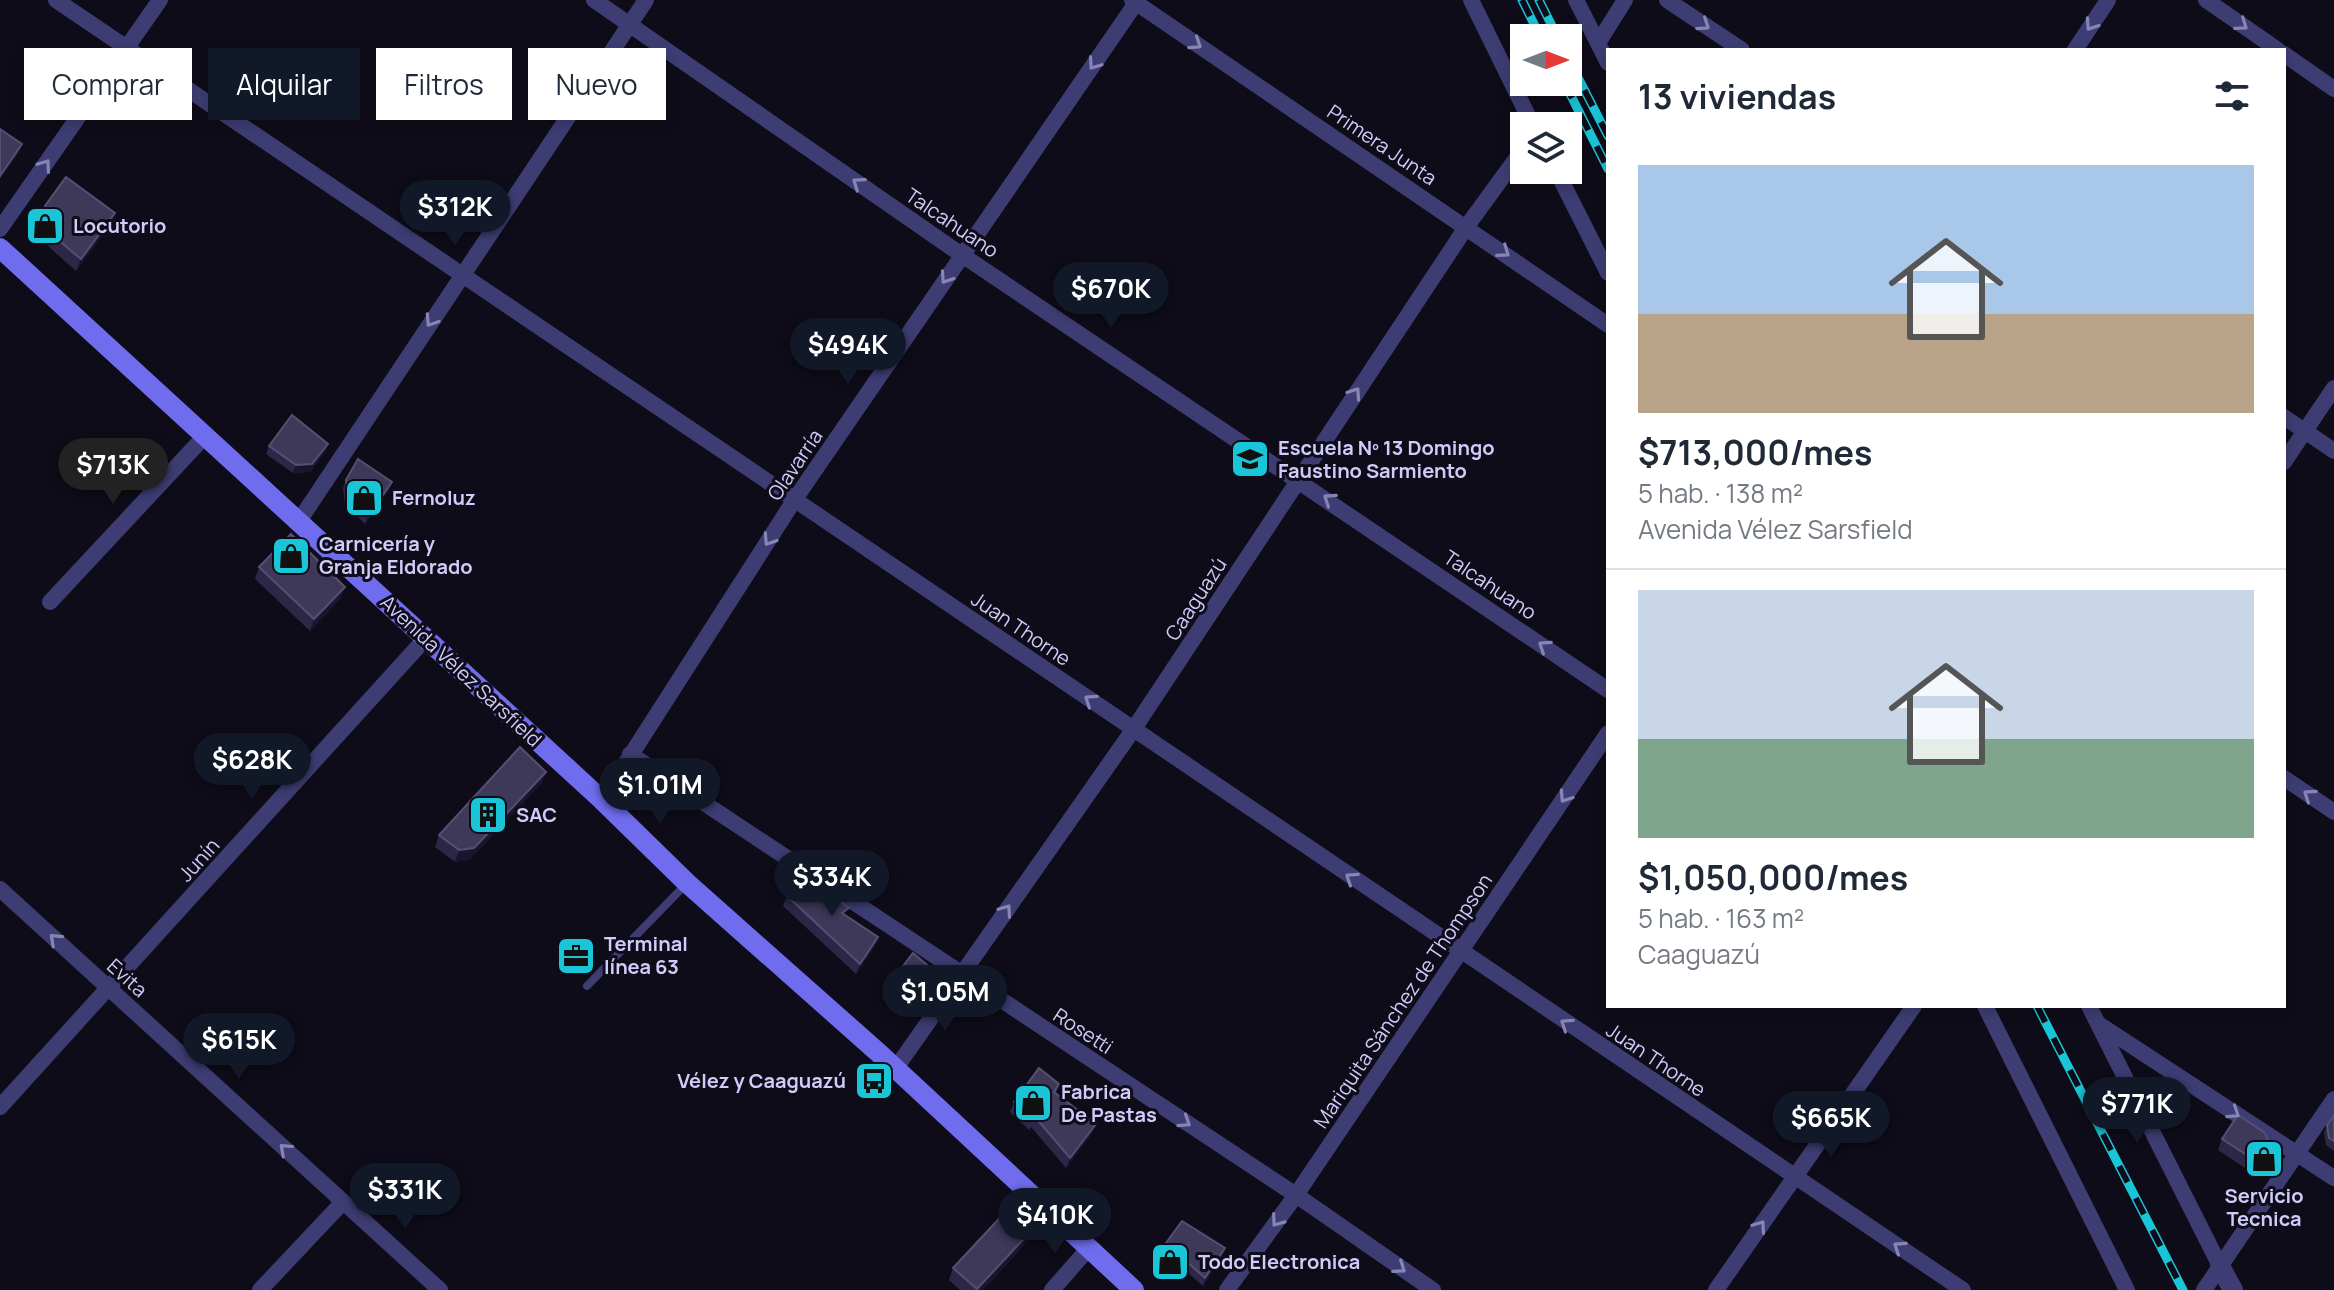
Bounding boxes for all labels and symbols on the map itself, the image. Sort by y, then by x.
one-way arrow [1696,15,1710,30]
one-way arrow [2233,15,2247,30]
one-way arrow [2086,16,2101,31]
north arrow [1510,24,1582,96]
one-way arrow [1188,34,1202,49]
one-way arrow [1089,56,1104,70]
street label: Primera Junta [1322,98,1442,191]
one-way arrow [35,160,50,174]
one-way arrow [852,178,866,193]
pin: $312K [399,180,511,248]
street label: Talcahuano [900,181,1004,264]
shop icon: Locutorio [24,205,66,247]
place label: Locutorio [73,212,166,239]
one-way arrow [1496,242,1510,257]
pin: $670K [1055,262,1167,330]
one-way arrow [941,270,956,284]
one-way arrow [425,312,440,326]
pin: $494K [792,318,904,386]
one-way arrow [1345,388,1360,402]
street label: Olavarría [761,424,828,506]
place label: Escuela Nº 13 Domingo Faustino Sarmiento [1278,434,1495,484]
pin: $713K [57,438,169,506]
school or university icon: Escuela Nº 13 Domingo Faustino Sarmiento [1229,438,1271,480]
shop icon: Fernoluz [343,477,385,519]
place label: Fernoluz [392,484,476,511]
one-way arrow [1323,494,1338,509]
place label: Carnicería y Granja Eldorado [319,530,473,580]
one-way arrow [763,531,778,546]
shop icon: Carnicería y Granja Eldorado [270,535,312,577]
street label: Talcahuano [1438,543,1542,626]
street label: Caaguazú [1159,552,1232,645]
street label: Juan Thorne [966,585,1076,672]
street label: Avenida Vélez Sarsfield [375,589,548,753]
one-way arrow [1538,641,1552,656]
one-way arrow [1084,695,1098,710]
pin: $628K [196,733,308,801]
pin: $1.01M [595,758,725,826]
one-way arrow [1559,789,1574,803]
one-way arrow [2303,790,2318,805]
building icon: SAC [467,794,509,836]
place label: SAC [516,801,557,828]
street label: Junín [172,832,225,887]
pin: $334K [776,850,888,918]
street label: Mariquita Sánchez de Thompson [1307,868,1498,1133]
one-way arrow [1345,873,1360,888]
one-way arrow [996,905,1011,919]
place label: Terminal línea 63 [604,930,688,980]
one-way arrow [49,935,64,949]
office icon: Terminal línea 63 [555,935,597,977]
street label: Evita [101,952,153,1003]
pin: $1.05M [880,965,1010,1033]
street label: Rosetti [1048,1001,1118,1060]
pin: $615K [183,1013,295,1081]
street label: Juan Thorne [1601,1016,1711,1103]
one-way arrow [1561,1019,1575,1034]
bus stop icon: Vélez y Caaguazú [853,1060,895,1102]
place label: Vélez y Caaguazú [677,1067,846,1094]
pin: $771K [2081,1077,2193,1145]
place label: Fabrica De Pastas [1061,1078,1157,1128]
shop icon: Fabrica De Pastas [1012,1082,1054,1124]
pin: $665K [1775,1091,1887,1159]
one-way arrow [2225,1103,2240,1118]
one-way arrow [1176,1112,1191,1127]
shop icon: Servicio Tecnica [2243,1138,2285,1180]
one-way arrow [280,1144,294,1159]
pin: $331K [349,1163,461,1231]
place label: Servicio Tecnica [2224,1182,2304,1232]
pin: $410K [999,1188,1111,1256]
one-way arrow [1272,1212,1287,1227]
one-way arrow [1750,1220,1765,1234]
shop icon: Todo Electronica [1149,1241,1191,1283]
one-way arrow [1893,1241,1907,1256]
place label: Todo Electronica [1198,1248,1360,1275]
one-way arrow [1392,1258,1406,1273]

